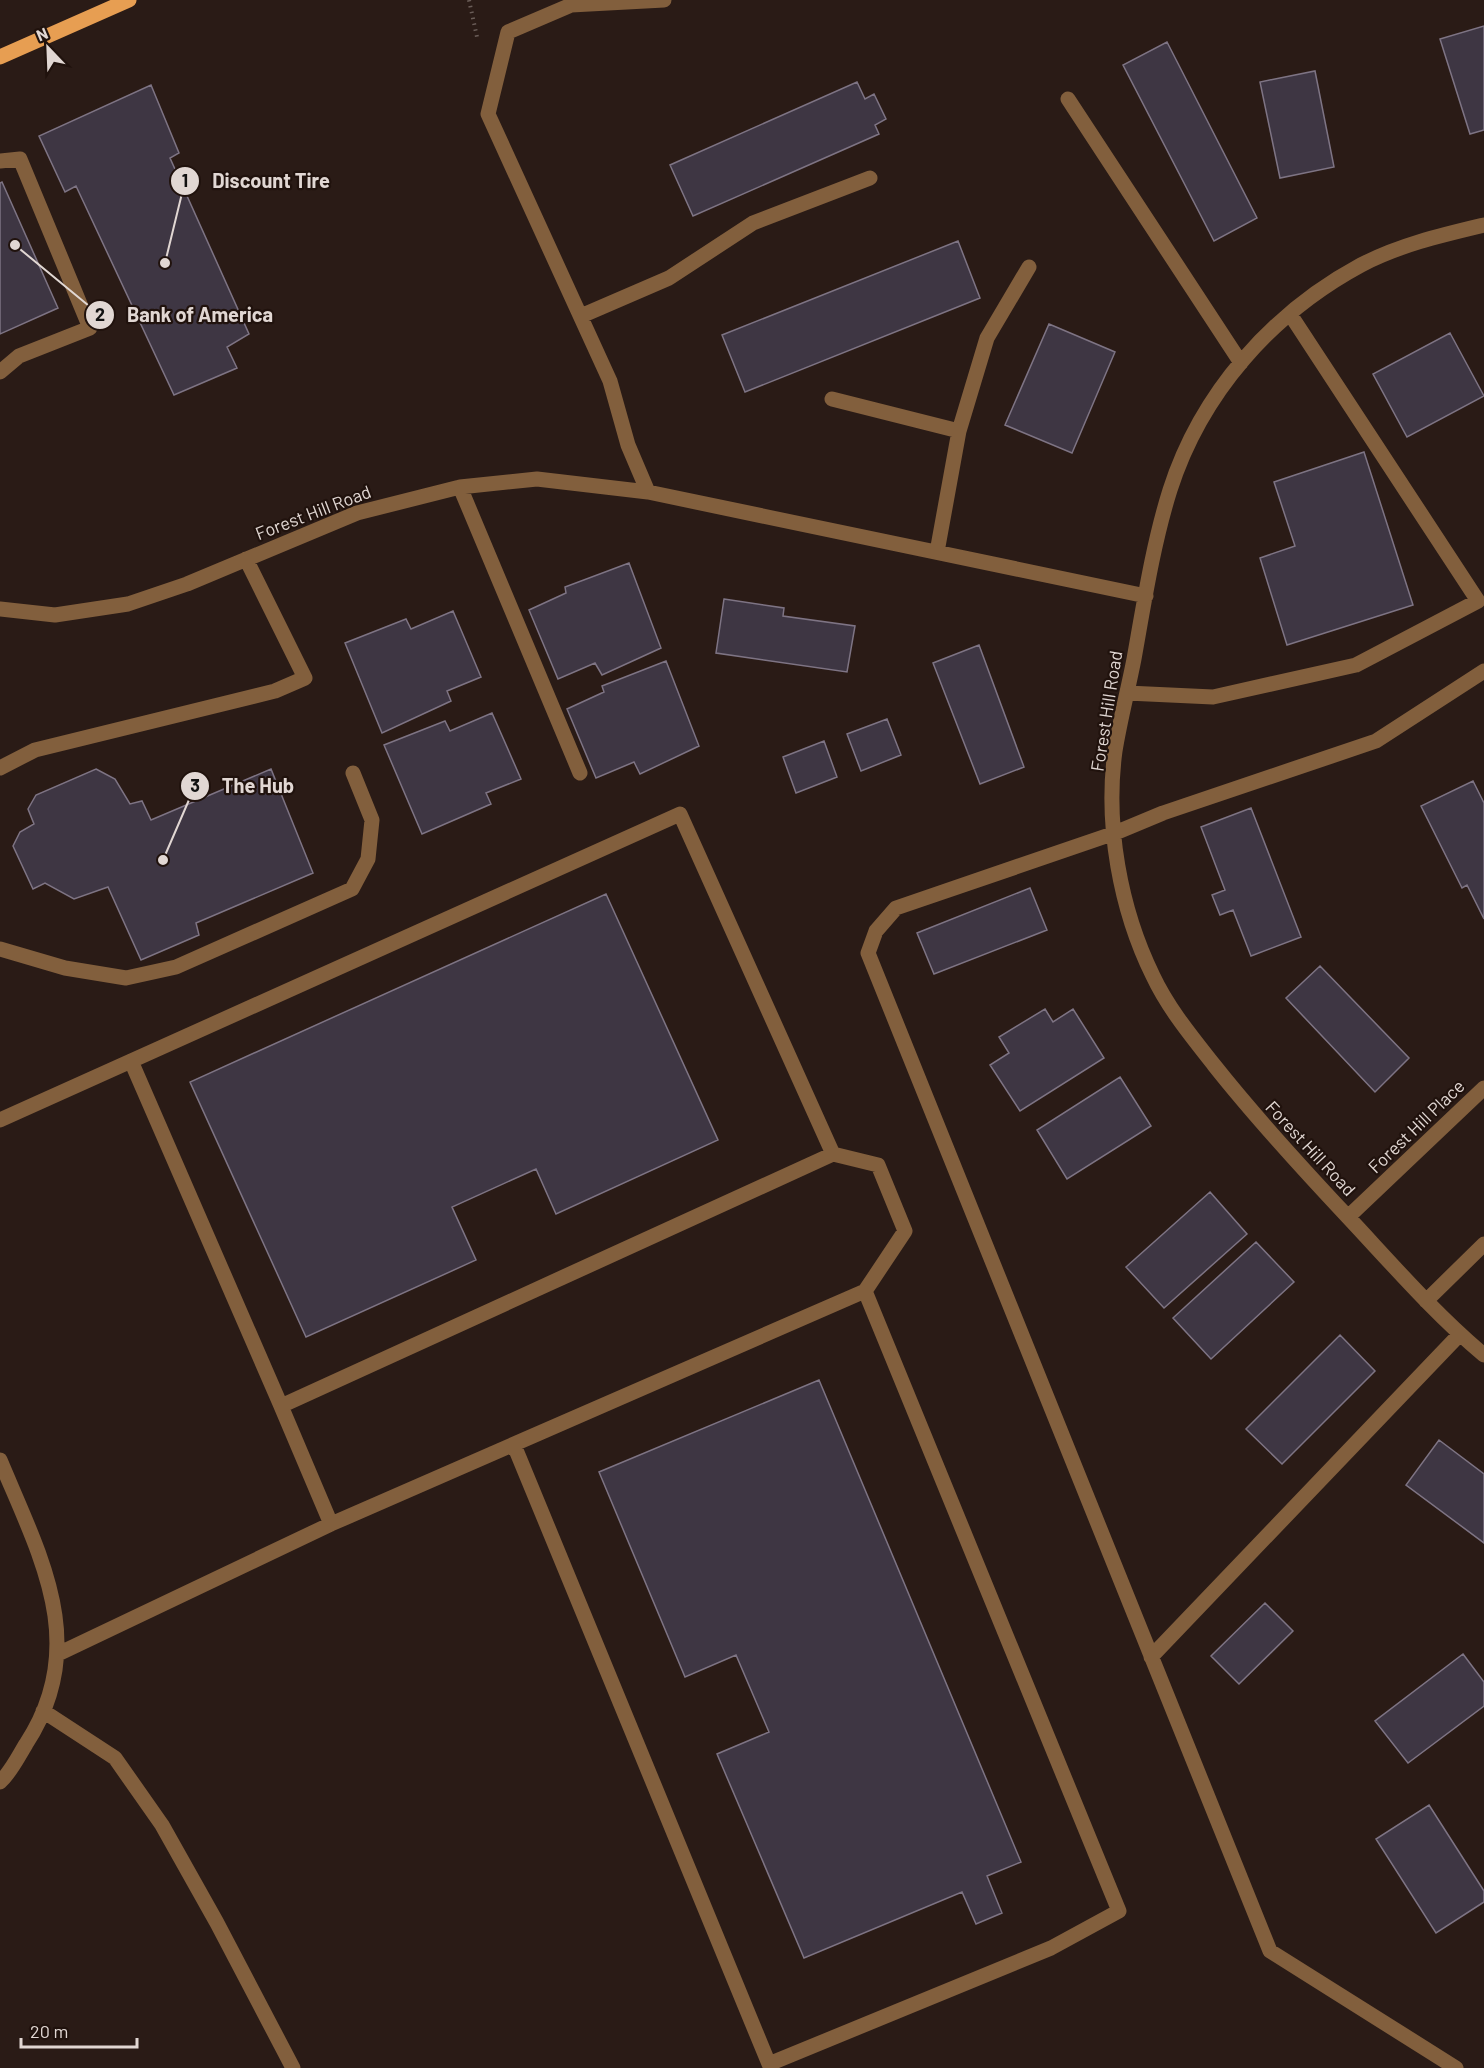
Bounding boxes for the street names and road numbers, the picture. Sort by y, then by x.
street label: Forest Hill Road [252,480,374,544]
street label: Forest Hill Road [1086,649,1126,773]
street label: Forest Hill Place [1363,1075,1469,1177]
street label: Forest Hill Road [1261,1096,1361,1200]

